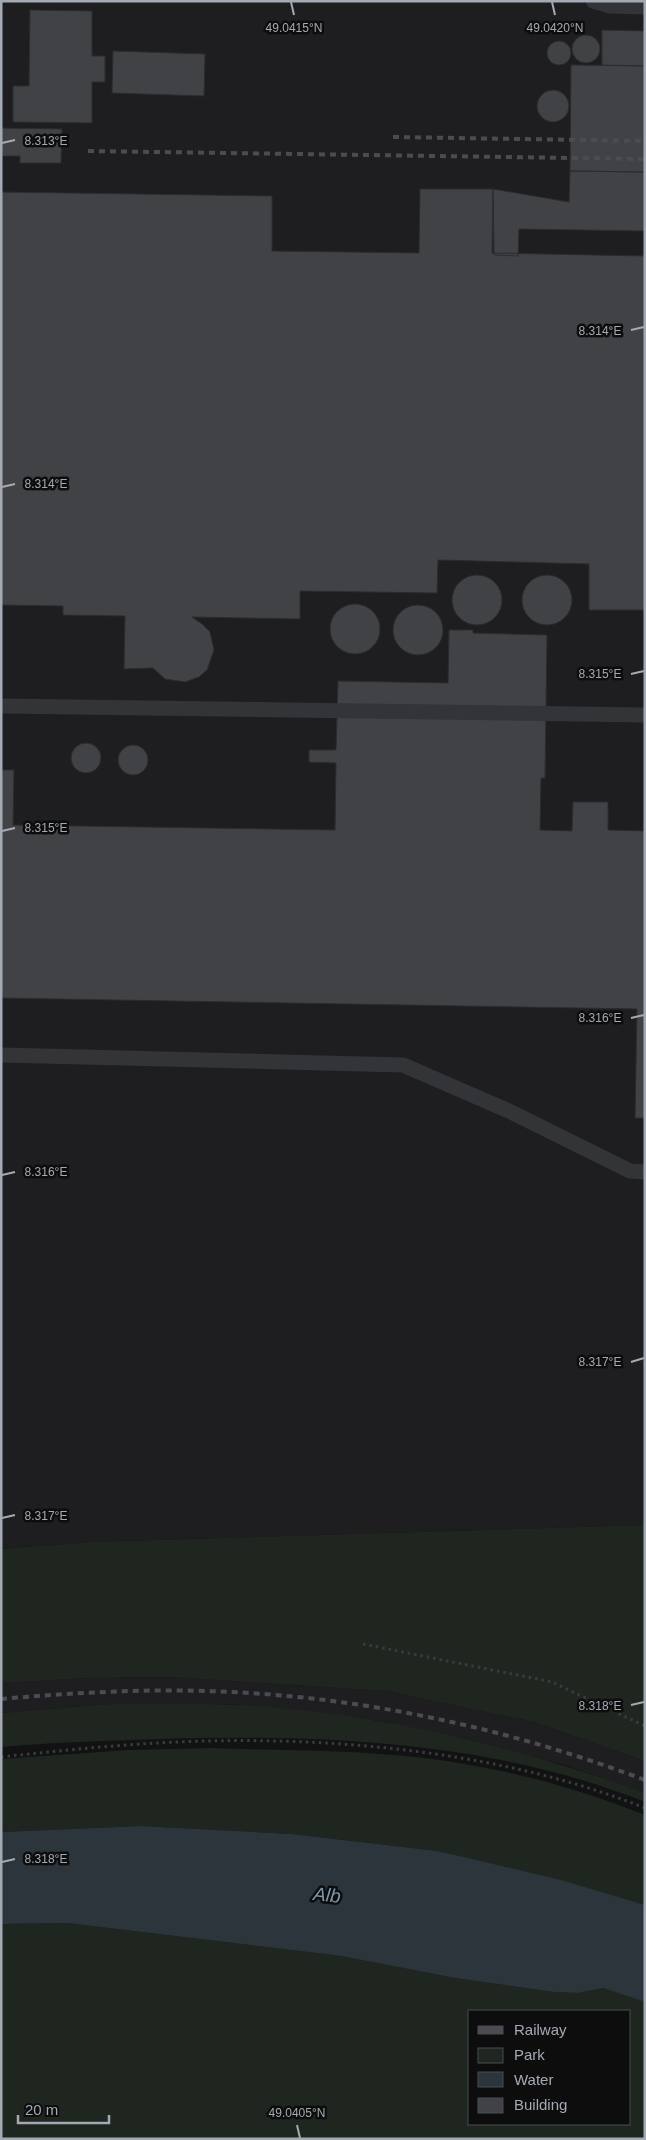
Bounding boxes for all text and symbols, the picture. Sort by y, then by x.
text: 49.0415°N [266,21,322,35]
text: 49.0420°N [527,21,583,35]
text: 8.313°E [25,134,67,148]
text: 8.314°E [579,324,621,338]
text: 8.314°E [25,477,67,491]
text: 8.315°E [579,667,621,681]
text: 8.315°E [25,821,67,835]
text: 8.316°E [579,1011,621,1025]
text: 8.316°E [25,1165,67,1179]
text: 8.317°E [579,1355,621,1369]
text: 8.317°E [25,1509,67,1523]
text: 8.318°E [579,1699,621,1713]
text: 8.318°E [25,1852,67,1866]
water label: Alb [311,1883,342,1907]
legend [468,2010,631,2125]
text: Railway [514,2021,567,2038]
text: Park [514,2046,545,2063]
text: Water [514,2071,553,2088]
scale bar [18,2092,109,2124]
text: Building [514,2096,567,2113]
text: 20 m [25,2101,58,2118]
text: 49.0405°N [269,2106,325,2120]

